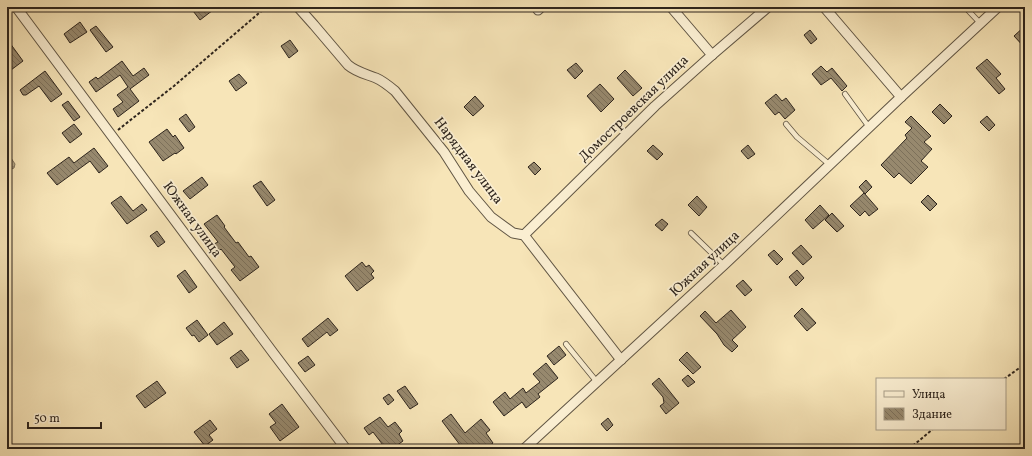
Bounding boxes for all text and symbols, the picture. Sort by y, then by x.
street label: Домостроевская улица [575,51,693,167]
street label: Нарядная улица [429,114,507,208]
street label: Южная улица [158,178,226,262]
street label: Южная улица [666,227,744,301]
legend [876,378,1006,430]
text: Улица [912,387,945,403]
scale bar [28,404,101,430]
text: Здание [912,407,952,423]
text: 50 m [34,411,60,427]

